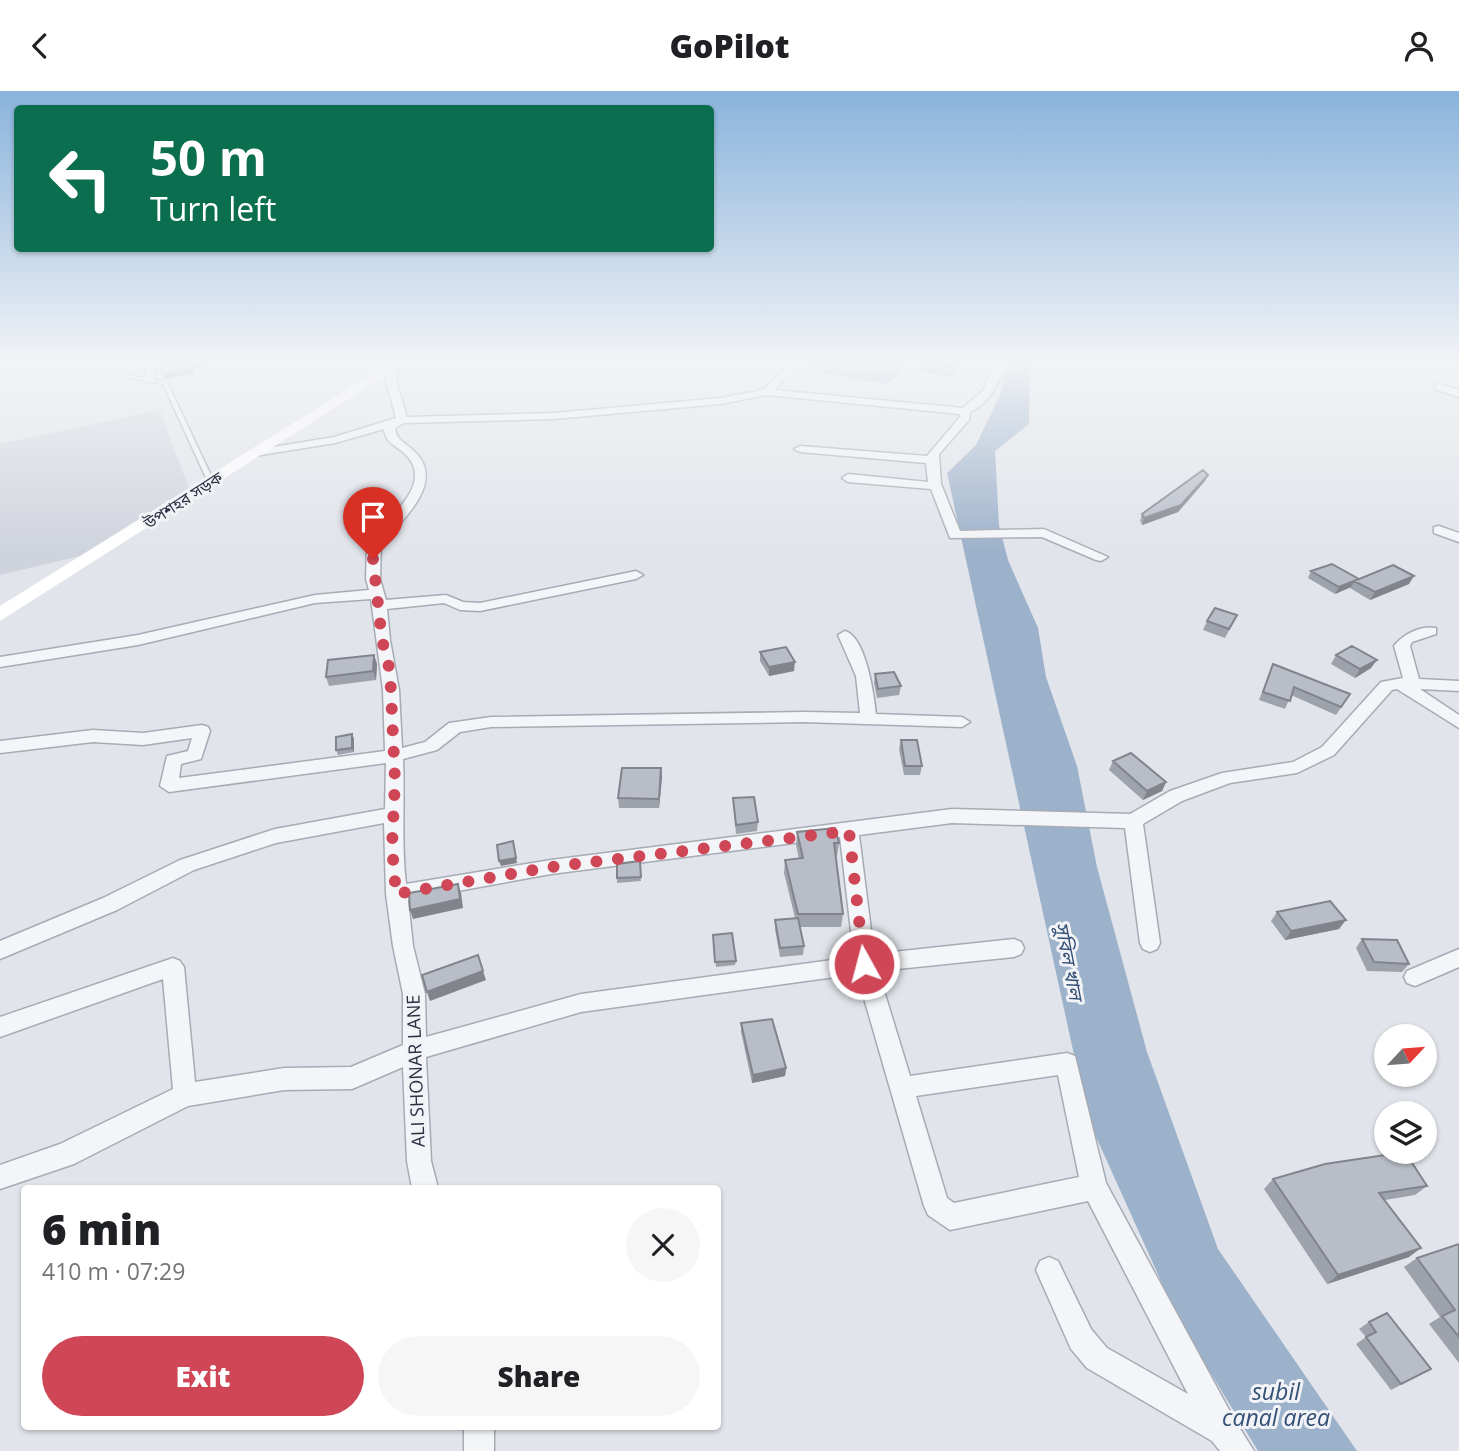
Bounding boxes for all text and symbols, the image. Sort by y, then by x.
text: GoPilot [669,24,790,67]
icon: back [21,27,59,65]
icon: person [1400,27,1438,65]
text: 50 m [150,124,267,190]
icon: left [35,133,126,224]
text: Turn left [150,187,276,230]
street label: উপশহর সড়ক [138,466,228,534]
pin [343,487,403,559]
icon: arrive [354,498,392,536]
water label: সুবিল খাল [1049,920,1090,1006]
position arrow [827,927,901,1001]
street label: ALI SHONAR LANE [400,994,430,1148]
north arrow [1374,1024,1437,1087]
map controls [1374,1024,1437,1164]
button: layers [1374,1101,1437,1164]
text: 6 min [42,1200,161,1257]
button: close [626,1208,700,1282]
text: 410 m · 07:29 [42,1255,185,1287]
button: Exit [42,1336,364,1416]
button: Share [378,1336,700,1416]
water label: subil canal area [1222,1375,1330,1433]

